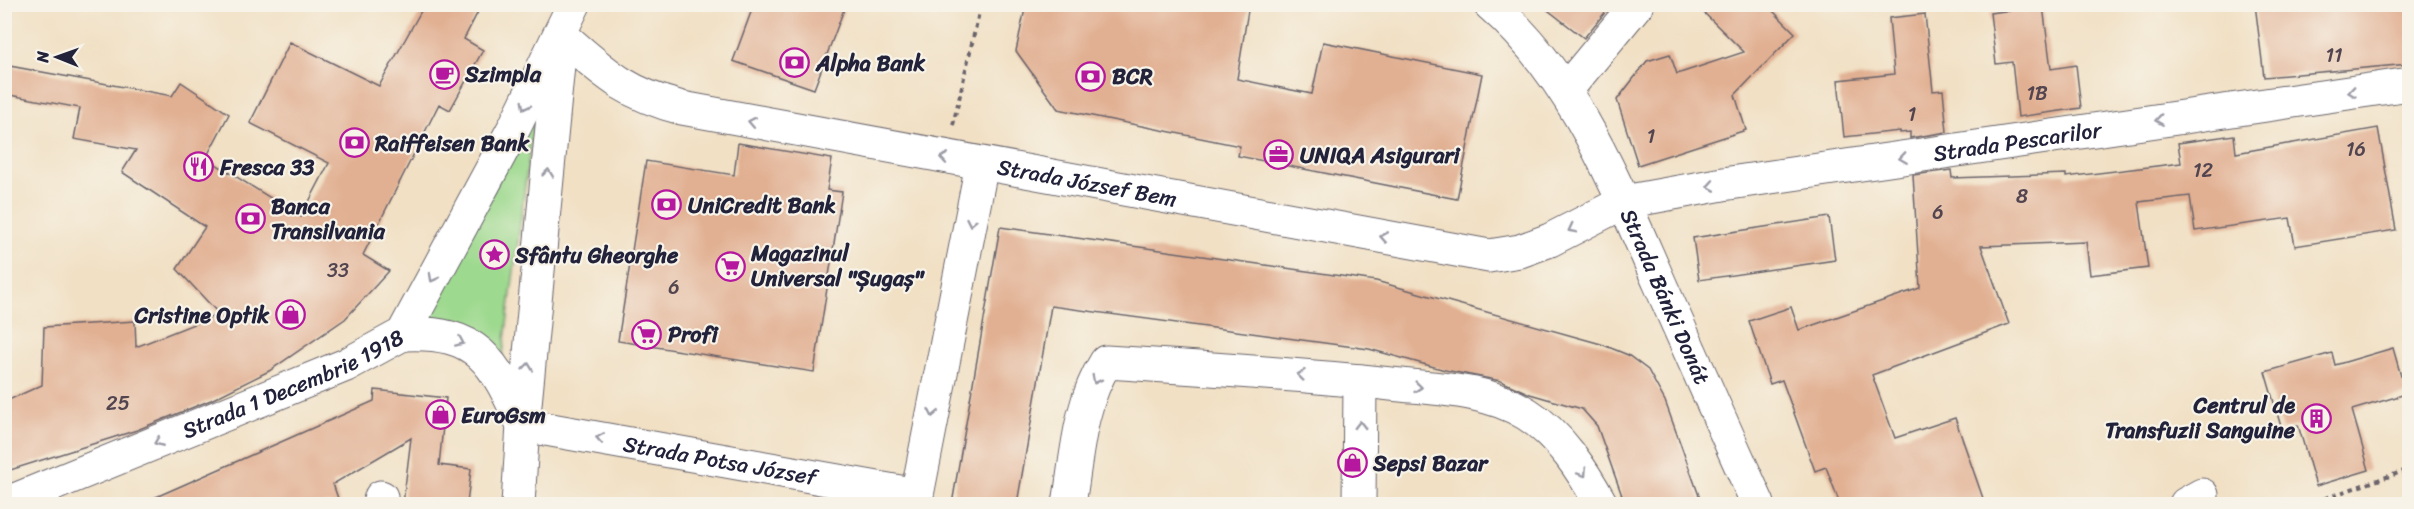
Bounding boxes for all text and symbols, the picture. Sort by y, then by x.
north arrow [27,27,87,87]
house number: 11 [2325,38,2343,73]
place label: Alpha Bank [815,44,925,83]
bank icon: Alpha Bank [779,47,811,79]
text: N [28,50,57,64]
place label: Szimpla [464,55,542,94]
place label: BCR [1112,57,1153,96]
cafe icon: Szimpla [428,58,460,90]
bank icon: BCR [1075,60,1107,92]
house number: 1B [2026,76,2048,111]
one-way arrow [2347,85,2357,98]
house number: 1 [1908,97,1916,132]
one-way arrow [521,99,532,110]
street label: Strada Pescarilor [1931,109,2106,173]
one-way arrow [2154,114,2163,126]
one-way arrow [747,116,757,129]
house number: 1 [1647,119,1655,154]
place label: Raiffeisen Bank [374,124,531,163]
bank icon: Raiffeisen Bank [338,127,370,159]
house number: 16 [2346,132,2366,167]
place label: UNIQA Asigurari [1300,136,1461,175]
office icon: UNIQA Asigurari [1263,139,1295,171]
street label: Strada József Bem [994,147,1180,218]
place label: Fresca 33 [219,148,314,187]
restaurant icon: Fresca 33 [183,151,215,183]
one-way arrow [1899,151,1908,163]
one-way arrow [939,152,949,165]
house number: 12 [2193,153,2214,188]
one-way arrow [541,168,554,177]
house number: 8 [2016,179,2028,214]
one-way arrow [1706,180,1715,192]
place label: UniCredit Bank [688,186,836,225]
place label: Banca Transilvania [271,187,386,251]
bank icon: UniCredit Bank [651,189,683,221]
house number: 6 [1932,195,1944,230]
street label: Strada Bánki Donát [1609,202,1722,391]
bank icon: Banca Transilvania [234,203,266,235]
one-way arrow [965,217,978,227]
one-way arrow [1567,221,1578,233]
one-way arrow [1379,231,1389,244]
place label: Magazinul Universal "Șugaș" [750,234,925,298]
place label: Sfântu Gheorghe [514,236,679,275]
place icon: Sfântu Gheorghe [478,239,510,271]
supermarket icon: Magazinul Universal "Șugaș" [714,250,746,282]
house number: 33 [327,253,349,288]
house number: 6 [668,270,680,305]
one-way arrow [429,272,440,282]
place label: Cristine Optik [133,296,270,335]
shop icon: Cristine Optik [274,299,306,331]
place label: Profi [668,315,720,354]
street label: Strada 1 Decembrie 1918 [176,318,411,449]
supermarket icon: Profi [631,318,663,350]
one-way arrow [453,335,464,347]
one-way arrow [522,362,534,372]
one-way arrow [1297,369,1306,382]
one-way arrow [1092,373,1103,384]
one-way arrow [1413,381,1422,393]
house number: 25 [106,386,130,421]
place label: Centrul de Transfuzii Sanguine [2105,386,2296,450]
place label: EuroGsm [461,396,546,435]
shop icon: EuroGsm [424,399,456,431]
building icon: Centrul de Transfuzii Sanguine [2300,402,2332,434]
one-way arrow [927,408,940,418]
one-way arrow [1354,421,1366,430]
street label: Strada Potsa József [620,424,822,497]
one-way arrow [595,432,605,445]
one-way arrow [153,435,164,447]
place label: Sepsi Bazar [1372,444,1489,483]
shop icon: Sepsi Bazar [1336,447,1368,479]
one-way arrow [1576,466,1587,477]

